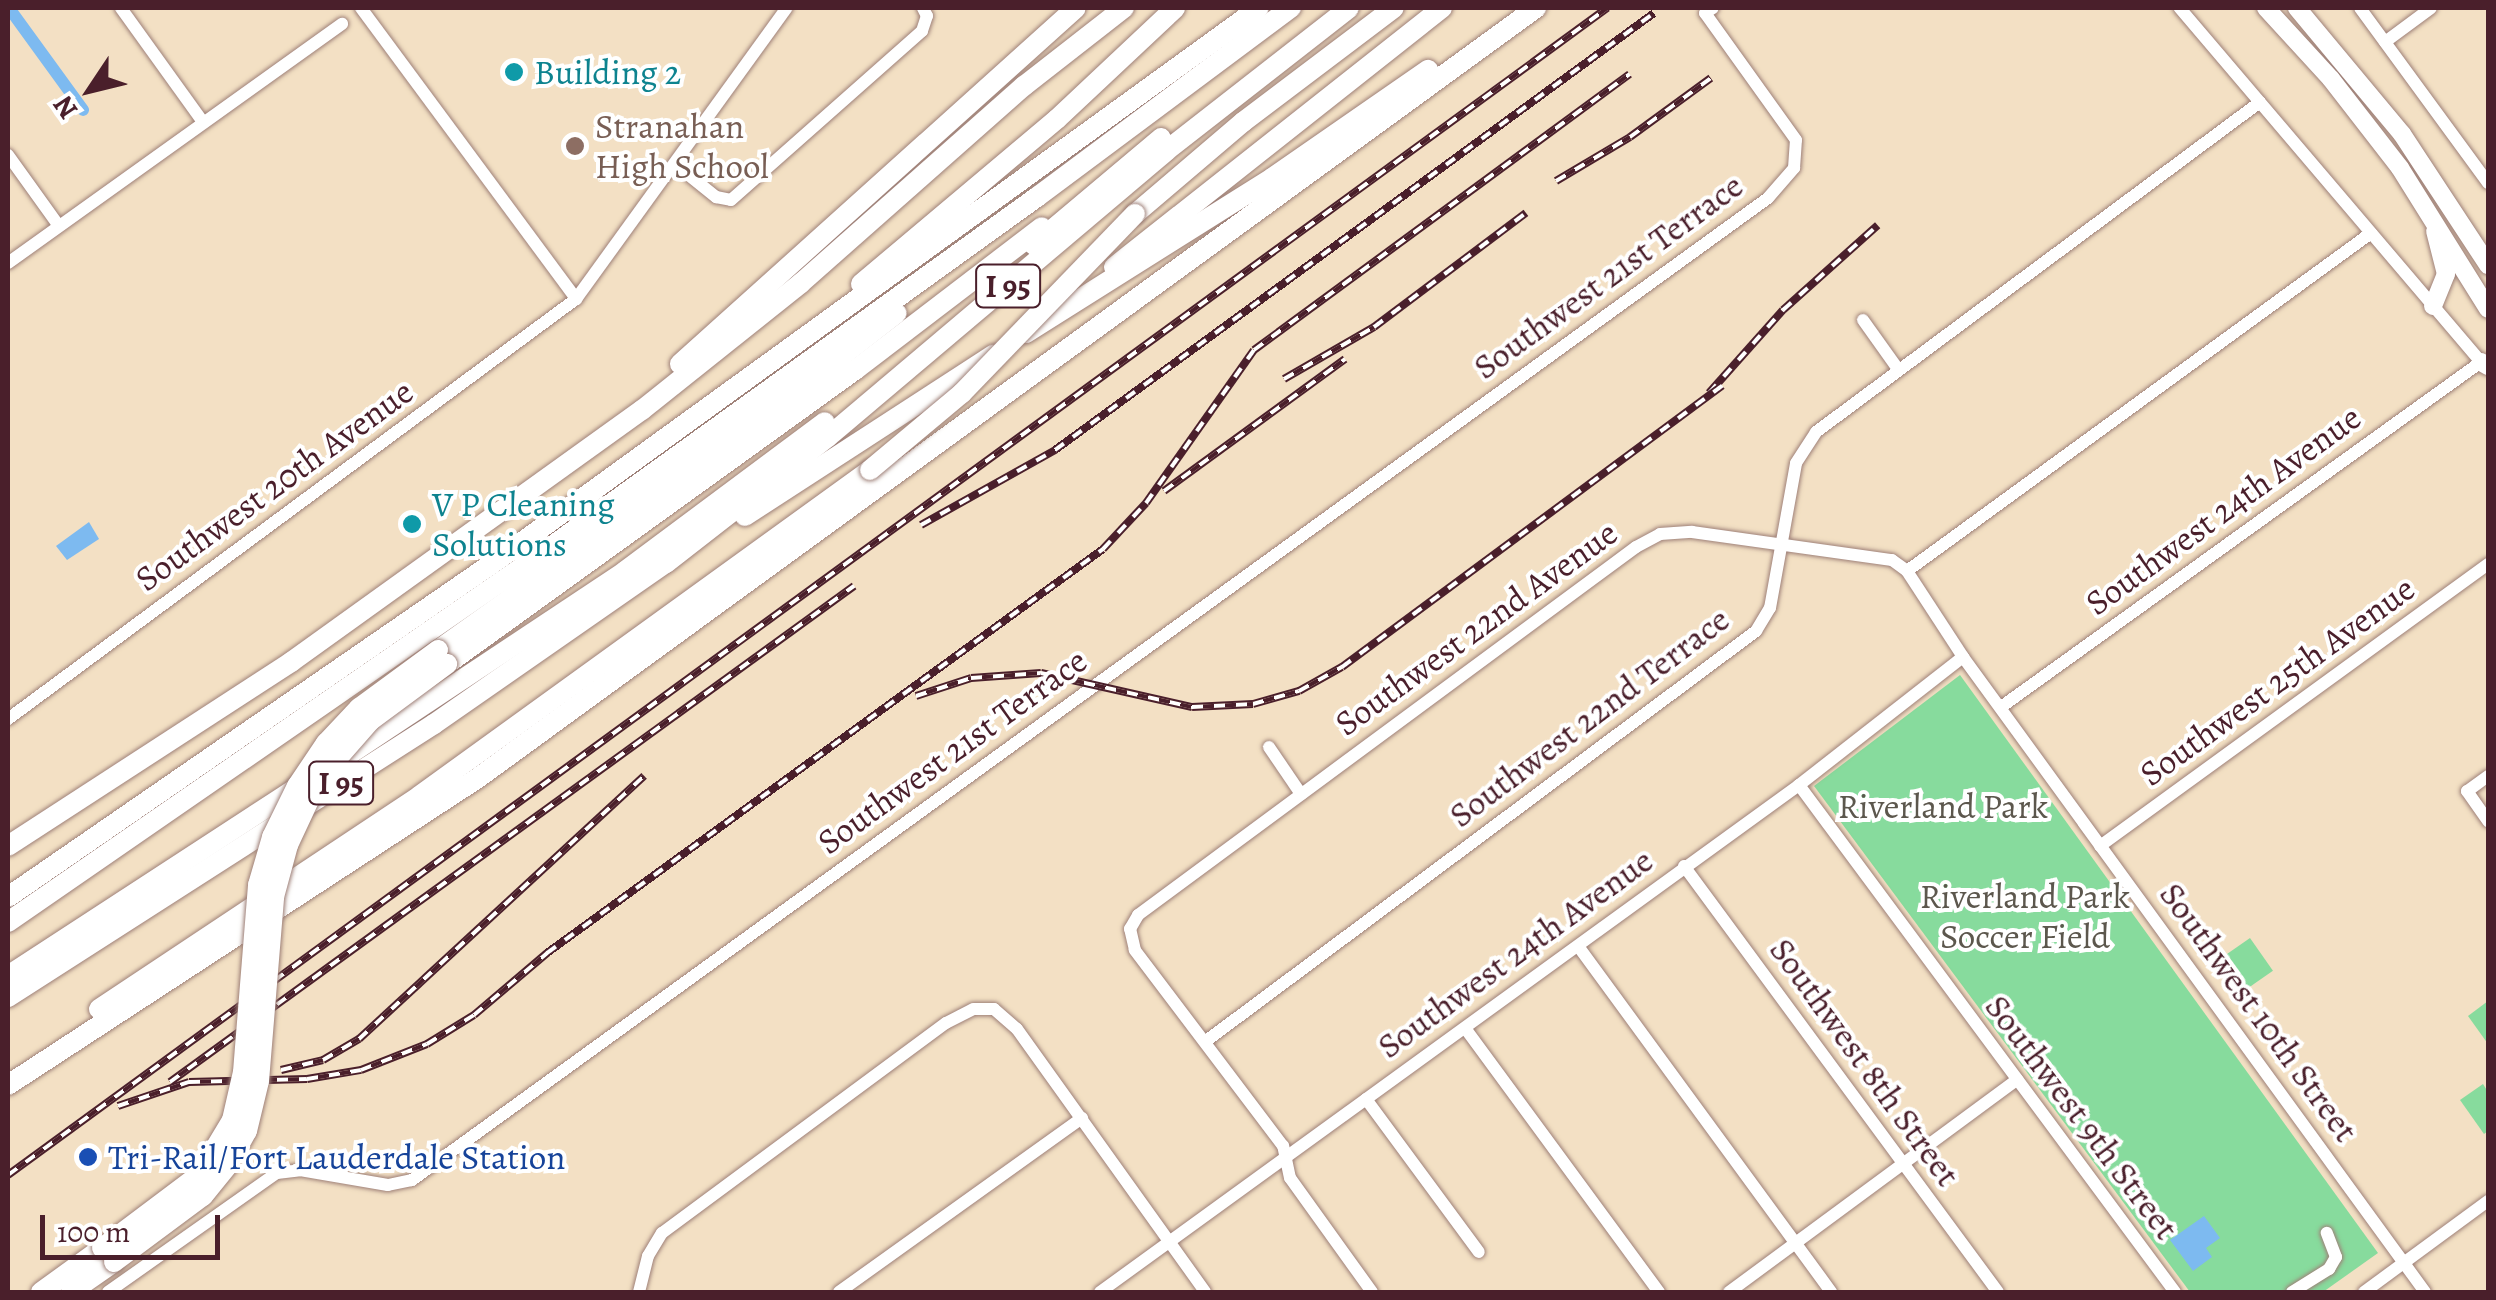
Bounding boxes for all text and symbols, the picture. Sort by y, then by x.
north arrow [40,40,140,140]
place label: Building 2 [534,51,681,93]
marker: Building 2 [503,61,525,83]
text: N [44,88,87,126]
place label: Stranahan High School [595,105,769,187]
marker: Stranahan High School [564,135,586,157]
street label: Southwest 21st Terrace [1465,164,1751,388]
road number: I 95 [973,259,1043,313]
street label: Southwest 20th Avenue [127,370,421,600]
street label: Southwest 24th Avenue [2077,396,2369,624]
place label: V P Cleaning Solutions [432,483,615,565]
street label: Southwest 22nd Avenue [1327,512,1625,744]
marker: V P Cleaning Solutions [401,513,423,535]
street label: Southwest 25th Avenue [2131,567,2423,795]
street label: Southwest 22nd Terrace [1441,598,1737,836]
street label: Southwest 21st Terrace [809,639,1095,863]
road number: I 95 [306,756,376,810]
park label: Riverland Park [1838,785,2048,827]
street label: Southwest 24th Avenue [1369,839,1661,1067]
street label: Southwest 10th Street [2151,874,2367,1150]
park label: Riverland Park Soccer Field [1920,875,2130,957]
street label: Southwest 8th Street [1761,930,1969,1194]
street label: Southwest 9th Street [1976,986,2188,1248]
place label: Tri-Rail/Fort Lauderdale Station [108,1136,565,1178]
marker: Tri-Rail/Fort Lauderdale Station [77,1146,99,1168]
scale bar [45,1195,225,1257]
text: 100 m [57,1212,130,1252]

